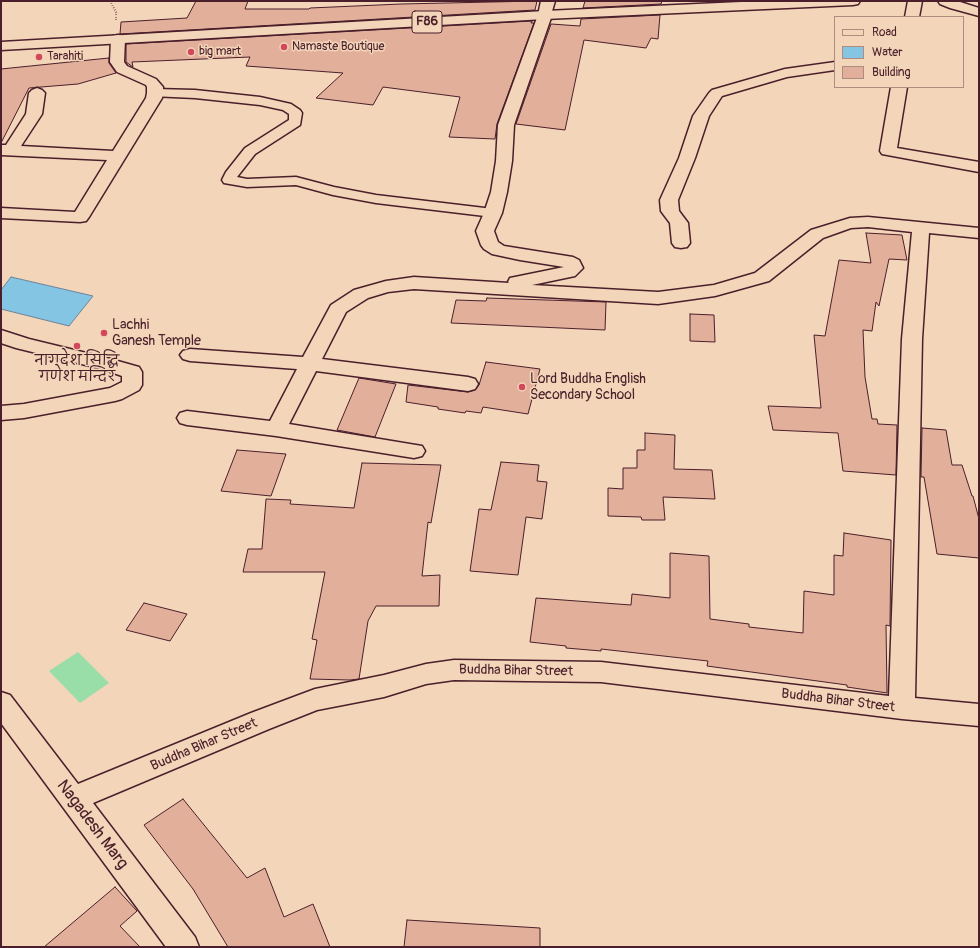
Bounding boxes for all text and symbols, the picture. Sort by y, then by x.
road number: F86 [412,11,442,33]
legend [834,16,964,88]
text: Road [872,25,897,40]
place label: Namaste Boutique [292,40,384,54]
marker: Namaste Boutique [279,42,289,52]
place label: big mart [199,45,241,59]
text: Water [872,45,903,60]
marker: big mart [186,47,196,57]
place label: Tarahiti [47,50,83,64]
marker: Tarahiti [34,52,44,62]
text: Building [872,65,911,80]
place label: Lachhi Ganesh Temple [112,317,201,350]
marker: Lachhi Ganesh Temple [99,328,109,338]
marker: नागदेश सिद्धि गणेश मन्दिर [72,341,82,351]
place label: नागदेश सिद्धि गणेश मन्दिर [35,353,119,386]
place label: Lord Buddha English Secondary School [530,371,646,404]
marker: Lord Buddha English Secondary School [517,382,527,392]
street label: Buddha Bihar Street [459,662,573,680]
street label: Buddha Bihar Street [780,686,896,716]
street label: Buddha Bihar Street [148,715,260,775]
street label: Nagadesh Marg [52,776,132,874]

